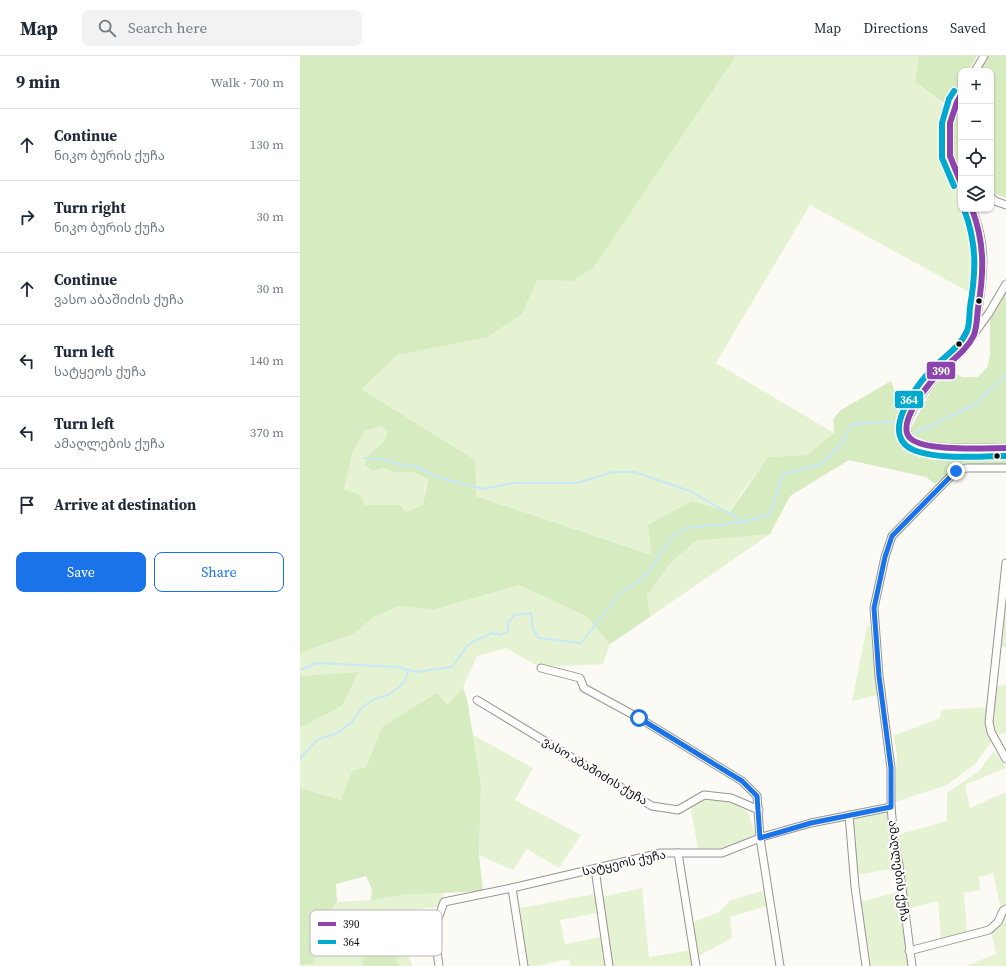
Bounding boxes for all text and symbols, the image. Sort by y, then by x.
search box [82,10,362,46]
text: Map [20,15,58,41]
icon: search [96,17,118,39]
text: Search here [128,17,207,38]
text: Map [814,18,841,38]
text: Directions [863,18,928,38]
text: Saved [950,18,986,38]
map controls [958,68,994,212]
button: + [958,68,994,104]
text: 9 min [16,70,60,94]
text: Walk · 700 m [211,74,284,91]
button: − [958,104,994,140]
text: Continue [54,125,117,146]
icon: ahead [16,134,38,156]
text: 130 m [250,136,284,153]
button: locate [958,140,994,176]
text: ნიკო ბურის ქუჩა [54,147,165,164]
button: layers [958,176,994,212]
text: Turn right [54,197,126,218]
icon: right [16,206,38,228]
text: 30 m [256,208,284,225]
text: ნიკო ბურის ქუჩა [54,219,165,236]
text: Continue [54,269,117,290]
icon: ahead [16,278,38,300]
text: 30 m [256,280,284,297]
text: ვასო აბაშიძის ქუჩა [54,291,184,308]
unlabelled marker [974,296,984,306]
unlabelled marker [954,339,964,349]
text: Turn left [54,341,114,362]
icon: left [16,350,38,372]
text: 140 m [250,352,284,369]
line badge: 390 [926,361,956,380]
text: სატყეოს ქუჩა [54,363,146,380]
text: 390 [932,364,950,379]
line badge: 364 [894,390,924,409]
text: 364 [900,393,918,408]
text: Turn left [54,413,114,434]
icon: left [16,422,38,444]
text: 370 m [250,424,284,441]
text: ამაღლების ქუჩა [54,435,165,452]
unlabelled marker [992,451,1002,461]
route end [947,462,965,480]
icon: arrive [16,494,38,516]
text: Arrive at destination [54,494,196,515]
button: Save [16,552,146,592]
button: Share [154,552,284,592]
route start [630,709,648,727]
street label: ვასო აბაშიძის ქუჩა [540,733,650,809]
street label: ამაღლების ქუჩა [885,819,913,923]
street label: სატყეოს ქუჩა [581,846,667,880]
legend [310,910,442,956]
text: 390 [343,917,360,932]
text: 364 [343,935,360,950]

